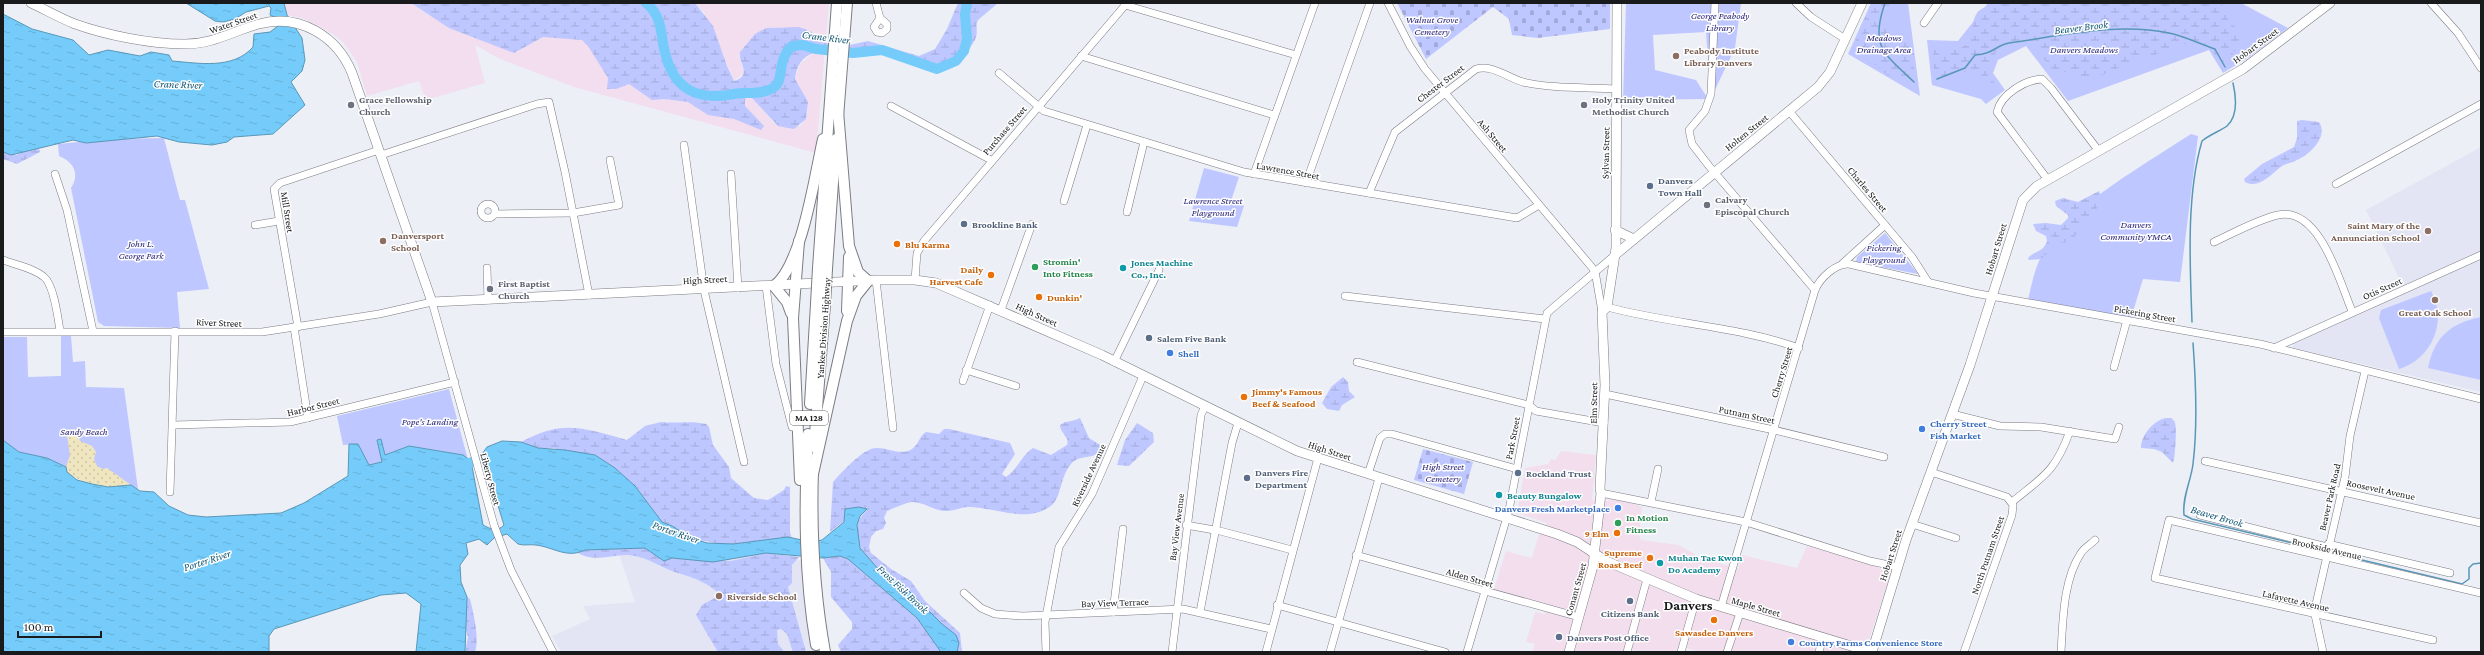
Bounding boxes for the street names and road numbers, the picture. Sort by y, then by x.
street label: Water Street [208,9,259,36]
street label: Hobart Street [2230,25,2281,66]
street label: Chester Street [1415,62,1467,105]
street label: Purchase Street [980,103,1029,157]
street label: Holten Street [1722,111,1771,153]
street label: Ash Street [1475,116,1510,155]
street label: Sylvan Street [1600,126,1611,179]
street label: Lawrence Street [1256,160,1321,182]
street label: Charles Street [1846,164,1890,215]
street label: Mill Street [279,191,296,234]
street label: Hobart Street [1982,221,2009,276]
street label: High Street [682,273,728,286]
street label: Otis Street [2361,275,2404,302]
street label: Yankee Division Highway [814,277,833,379]
street label: High Street [1014,300,1060,329]
street label: Pickering Street [2113,303,2177,324]
street label: River Street [196,316,243,329]
street label: Cherry Street [1769,345,1795,399]
street label: Elm Street [1588,382,1599,424]
street label: Harbor Street [286,394,341,418]
street label: Putnam Street [1718,403,1777,426]
road number: MA 128 [790,411,828,425]
street label: Park Street [1503,415,1522,460]
street label: High Street [1307,438,1353,463]
street label: Riverside Avenue [1069,441,1108,508]
street label: Liberty Street [478,452,503,507]
street label: Beaver Park Road [2316,462,2343,532]
street label: Roosevelt Avenue [2346,477,2417,502]
street label: Bay View Avenue [1167,492,1186,561]
street label: North Putnam Street [1969,514,2006,596]
street label: Hobart Street [1877,527,1904,582]
street label: Brookside Avenue [2291,535,2363,562]
street label: Conant Street [1563,561,1589,617]
street label: Alden Street [1445,565,1495,590]
street label: Lafayette Avenue [2261,587,2331,614]
street label: Maple Street [1730,594,1782,619]
street label: Bay View Terrace [1081,596,1150,609]

